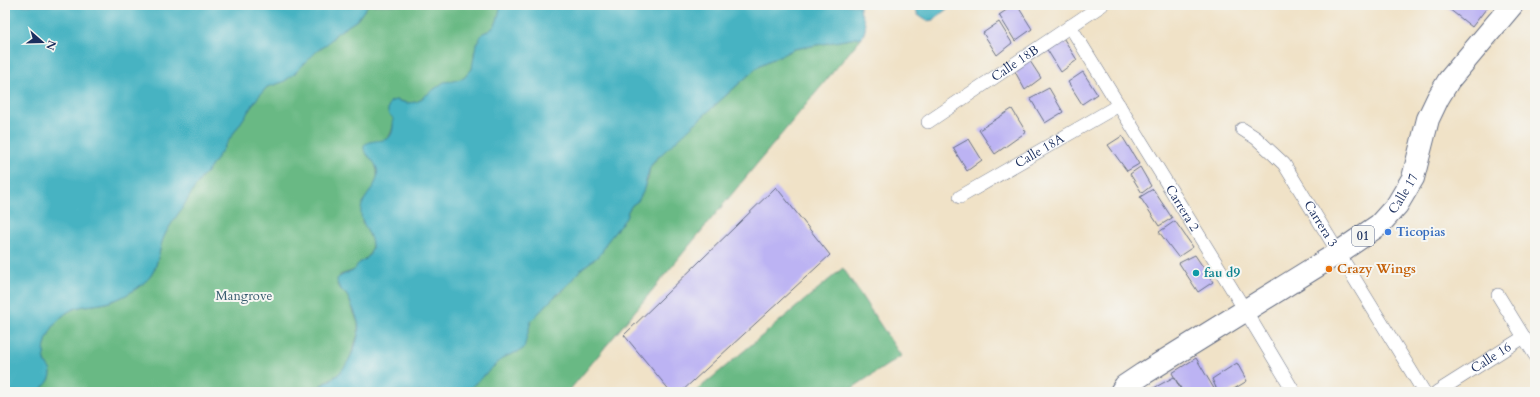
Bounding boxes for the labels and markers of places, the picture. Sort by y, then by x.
place label: Ticopias [1396,223,1446,241]
marker: Ticopias [1383,227,1393,237]
place label: Crazy Wings [1337,260,1416,278]
place label: fau d9 [1204,264,1240,282]
marker: Crazy Wings [1324,264,1334,274]
marker: fau d9 [1191,268,1201,278]

